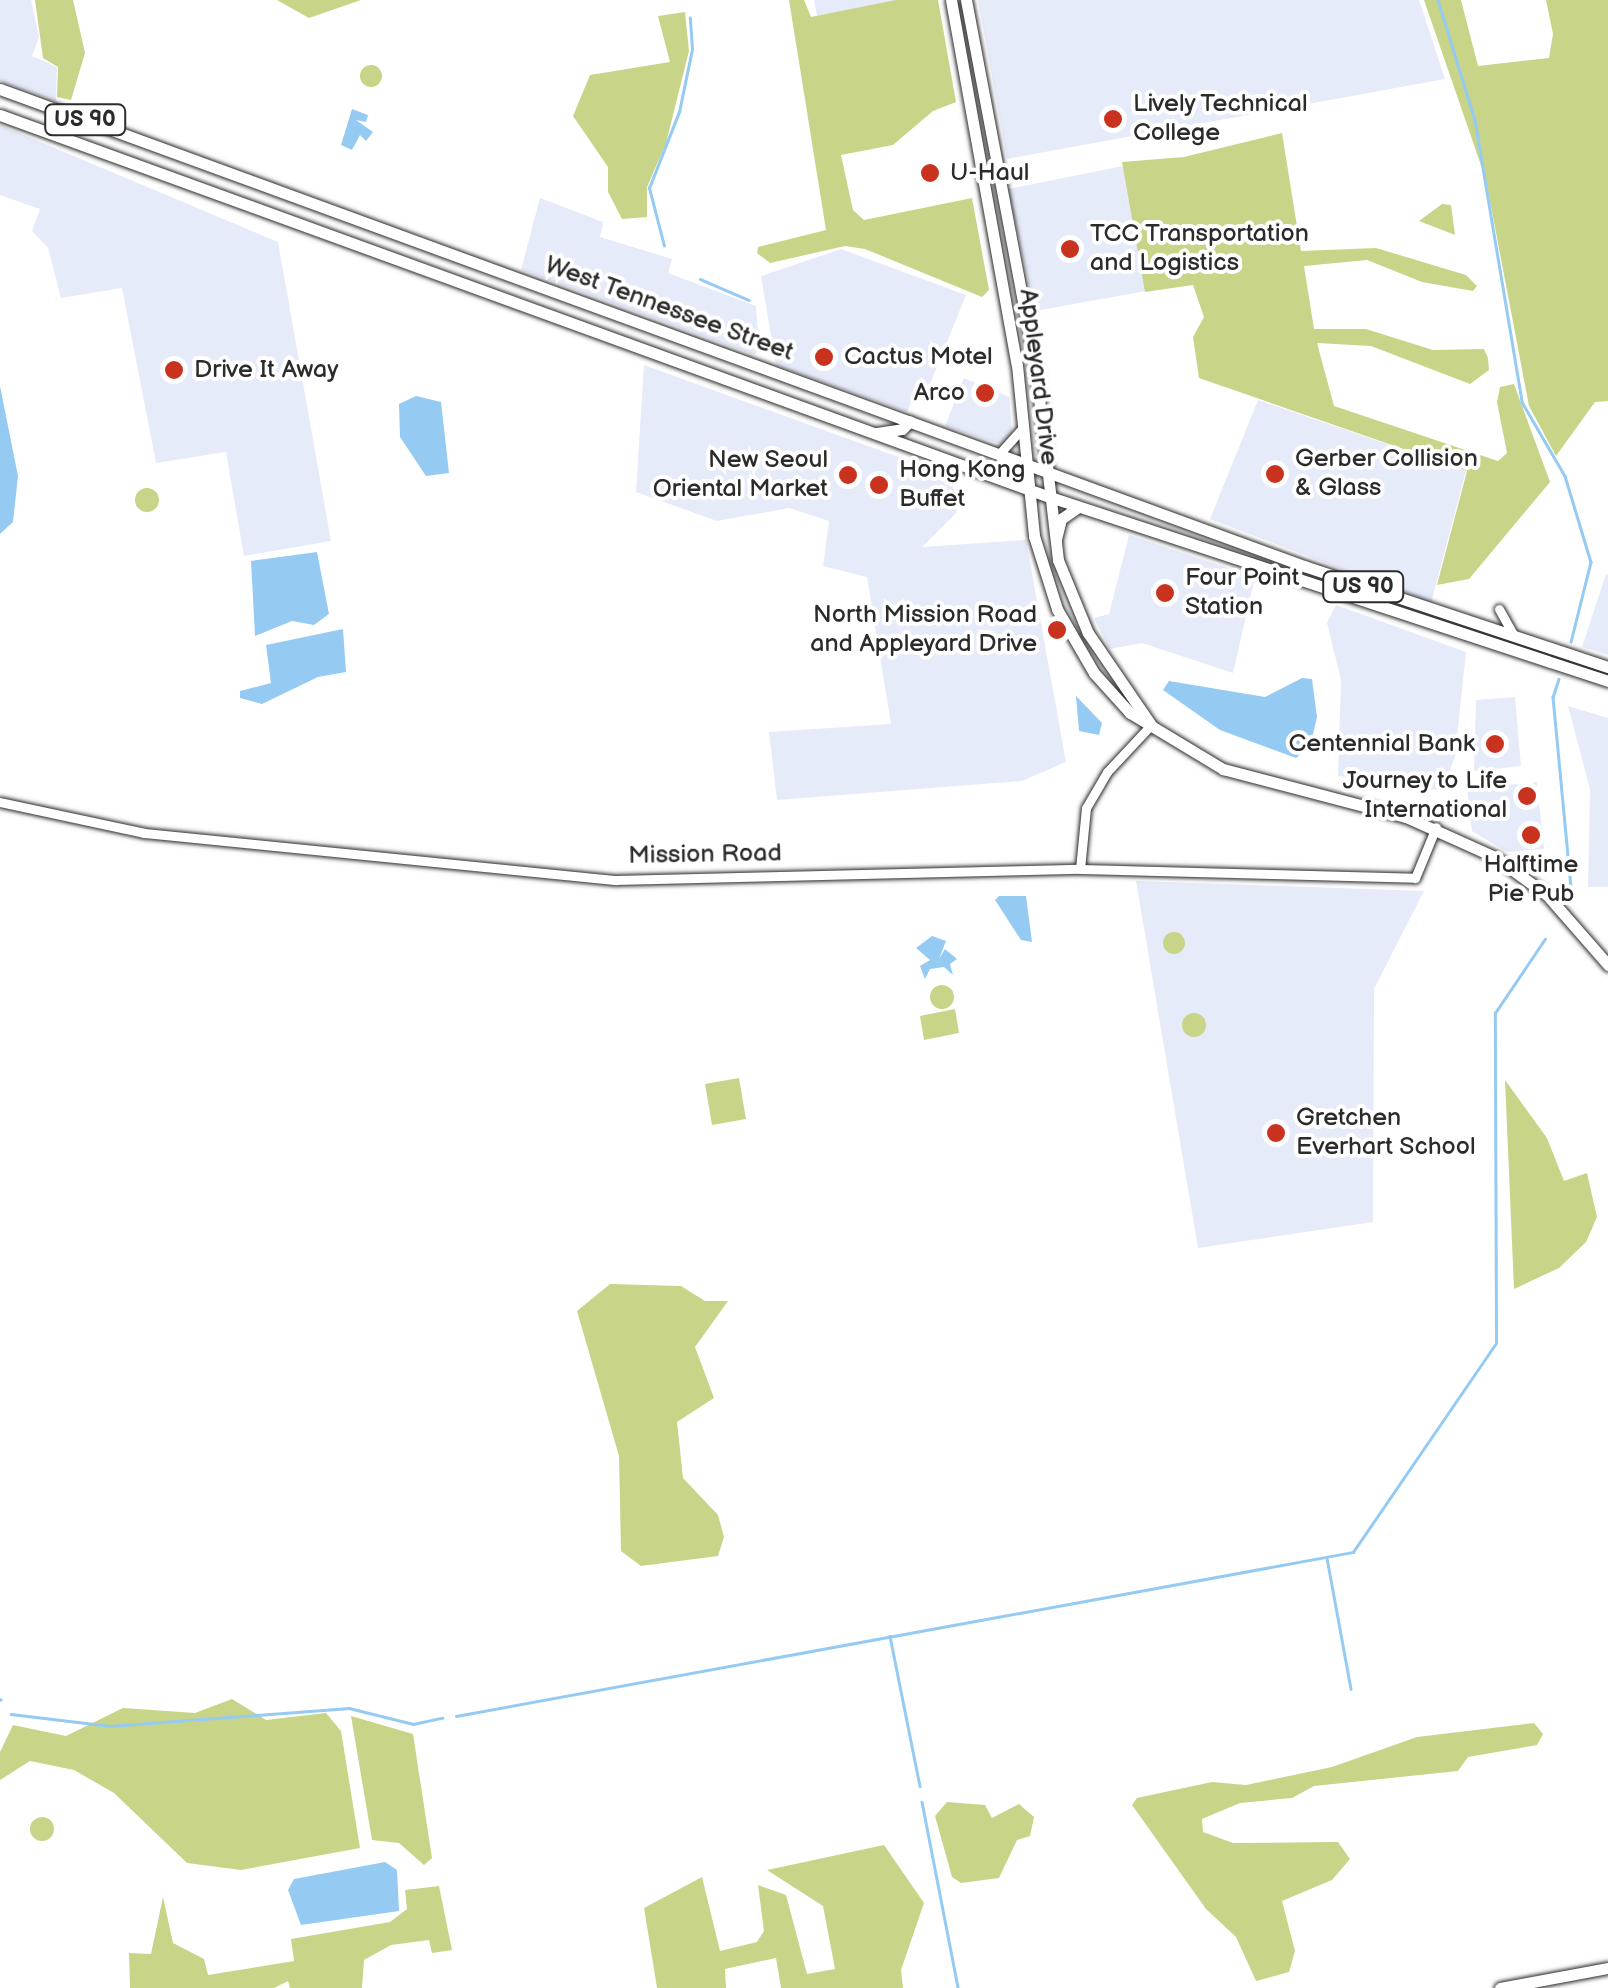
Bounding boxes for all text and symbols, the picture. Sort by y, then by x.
place label: Lively Technical College [1133,90,1310,149]
road number: US 90 [42,103,128,137]
marker: Lively Technical College [1102,108,1124,130]
place label: U-Haul [950,158,1029,188]
marker: U-Haul [919,162,941,184]
place label: TCC Transportation and Logistics [1090,220,1310,279]
marker: TCC Transportation and Logistics [1059,238,1081,260]
street label: West Tennessee Street [540,250,798,368]
street label: Appleyard Drive [1012,287,1064,467]
place label: Cactus Motel [844,342,993,372]
marker: Cactus Motel [813,346,835,368]
place label: Drive It Away [194,355,339,385]
marker: Drive It Away [163,359,185,381]
place label: Arco [914,378,965,408]
marker: Arco [974,382,996,404]
place label: Gerber Collision & Glass [1295,445,1478,504]
place label: New Seoul Oriental Market [653,446,828,505]
place label: Hong Kong Buffet [899,456,1025,515]
marker: Gerber Collision & Glass [1264,463,1286,485]
marker: New Seoul Oriental Market [837,464,859,486]
marker: Hong Kong Buffet [868,474,890,496]
place label: Four Point Station [1185,564,1299,623]
road number: US 90 [1320,570,1406,604]
marker: Four Point Station [1154,582,1176,604]
place label: North Mission Road and Appleyard Drive [810,601,1037,660]
marker: North Mission Road and Appleyard Drive [1046,619,1068,641]
place label: Centennial Bank [1288,729,1475,759]
marker: Centennial Bank [1484,733,1506,755]
place label: Journey to Life International [1341,767,1507,826]
marker: Journey to Life International [1516,785,1538,807]
marker: Halftime Pie Pub [1520,824,1542,846]
street label: Mission Road [628,839,782,871]
place label: Halftime Pie Pub [1484,851,1578,910]
place label: Gretchen Everhart School [1296,1104,1476,1163]
marker: Gretchen Everhart School [1265,1122,1287,1144]

